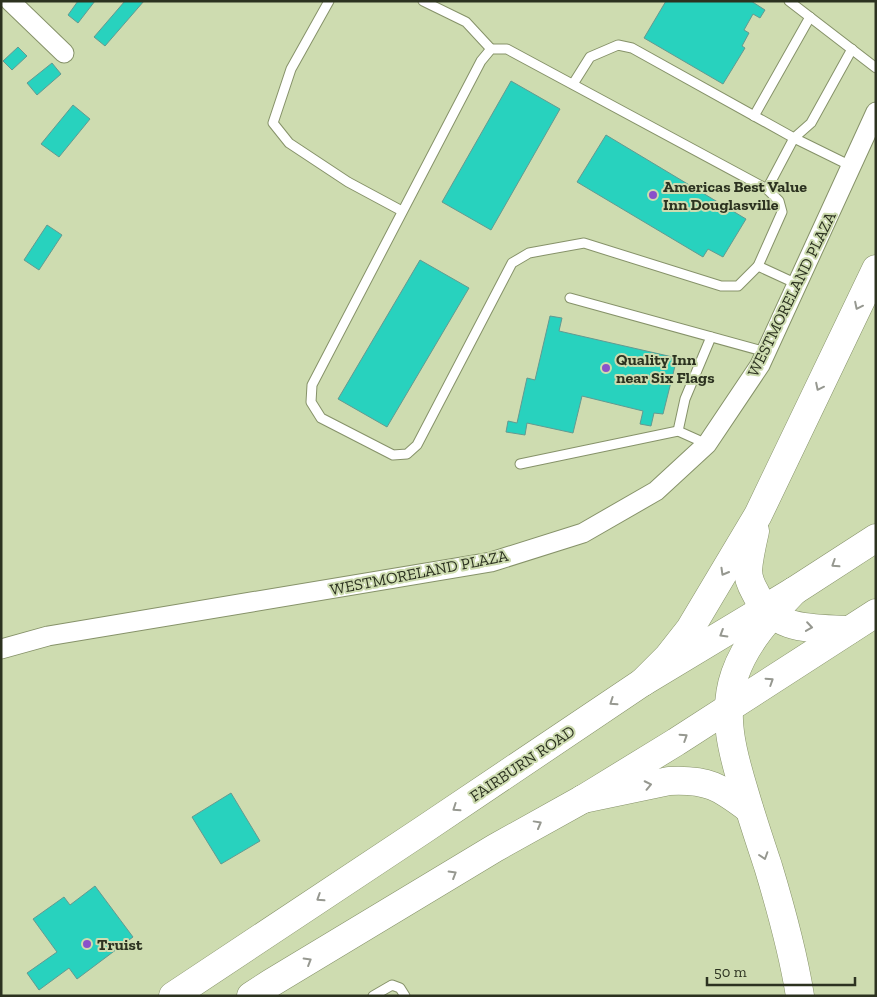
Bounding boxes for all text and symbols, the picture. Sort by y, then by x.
place label: Americas Best Value Inn Douglasville [663,177,807,214]
marker: Americas Best Value Inn Douglasville [647,189,659,201]
street label: WESTMORELAND PLAZA [743,208,840,380]
one-way arrow [854,301,864,310]
place label: Quality Inn near Six Flags [616,350,715,387]
marker: Quality Inn near Six Flags [600,362,612,374]
one-way arrow [816,381,826,390]
street label: WESTMORELAND PLAZA [328,546,510,599]
one-way arrow [831,558,840,568]
one-way arrow [721,566,731,575]
one-way arrow [805,621,813,632]
one-way arrow [720,627,729,637]
one-way arrow [765,678,774,687]
one-way arrow [610,696,619,706]
street label: FAIRBURN ROAD [466,721,578,806]
one-way arrow [679,733,688,743]
one-way arrow [643,780,652,791]
one-way arrow [452,802,462,811]
one-way arrow [532,821,541,831]
one-way arrow [759,851,769,859]
one-way arrow [447,870,456,880]
one-way arrow [317,892,326,901]
place label: Truist [97,935,143,954]
marker: Truist [81,938,93,950]
scale bar [707,954,854,986]
one-way arrow [302,957,311,967]
text: 50 m [714,963,747,981]

